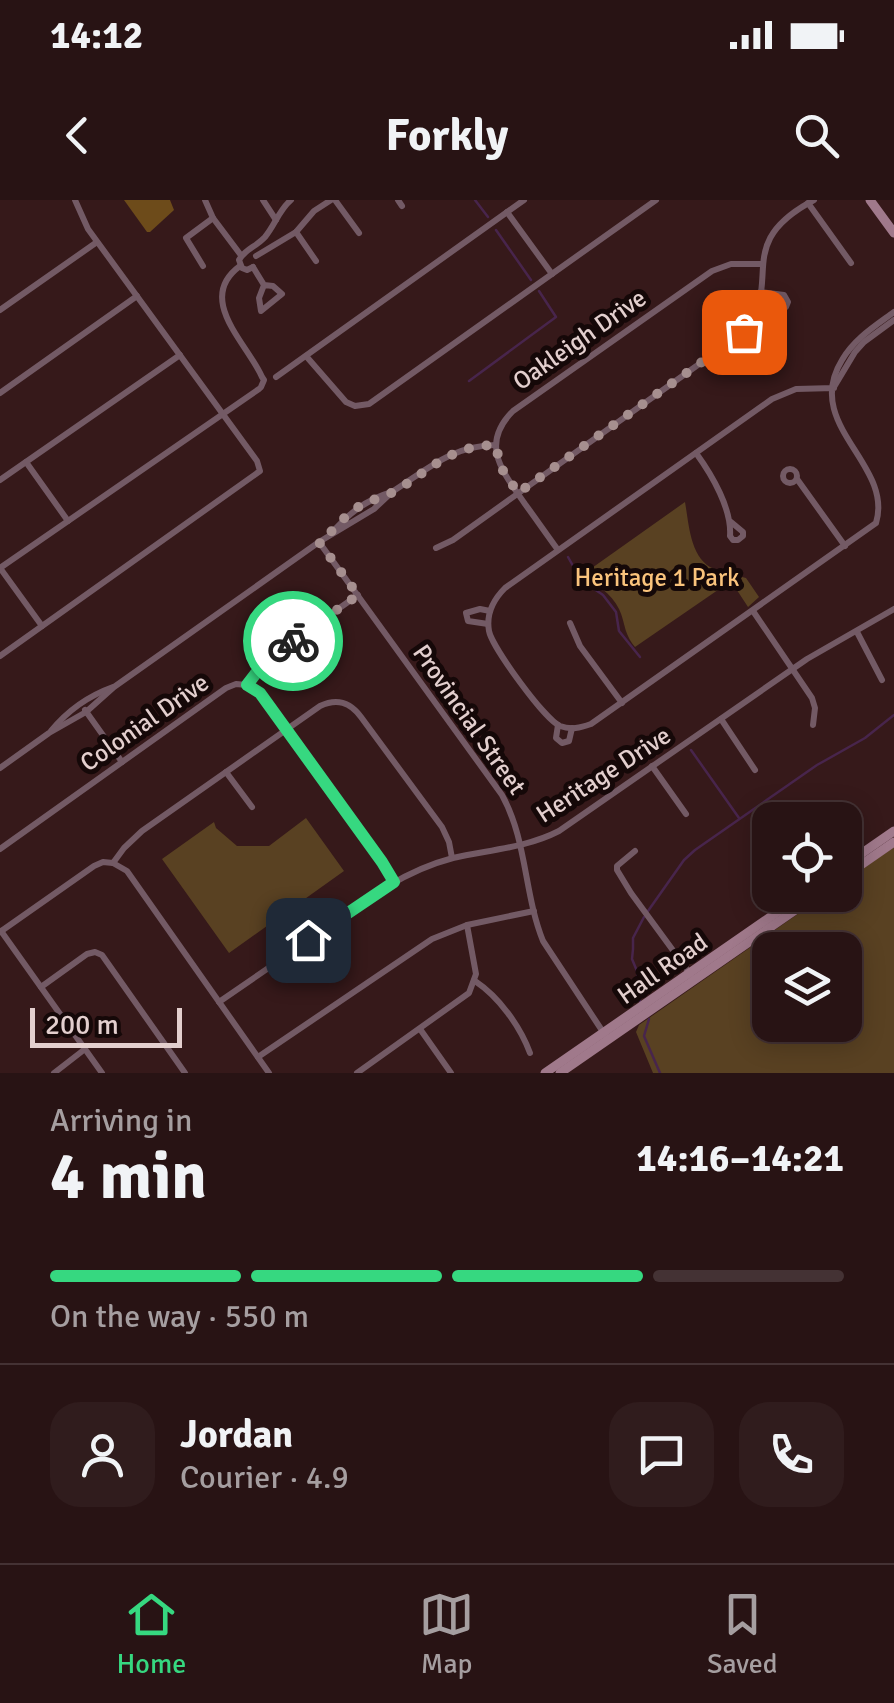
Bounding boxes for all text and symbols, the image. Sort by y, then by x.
text: 14:12 [50,12,143,59]
icon: back [50,108,105,163]
text: Forkly [386,108,508,163]
icon: search [789,108,844,163]
street label: Oakleigh Drive [507,282,652,397]
pin [702,290,787,375]
icon: bag [717,305,772,360]
park label: Heritage 1 Park [574,562,740,593]
courier [243,591,343,691]
icon: bike [266,614,321,669]
street label: Provincial Street [406,638,533,801]
street label: Colonial Drive [74,667,215,778]
street label: Heritage Drive [530,719,676,829]
map controls [752,802,862,1042]
button: locate [752,802,862,912]
pin [266,898,351,983]
icon: home [281,913,336,968]
street label: Hall Road [611,926,713,1011]
button: layers [752,932,862,1042]
scale bar [30,1003,182,1048]
text: 200 m [45,1008,119,1042]
text: Arriving in [50,1101,192,1140]
text: 14:16–14:21 [636,1135,844,1182]
text: 4 min [50,1137,207,1217]
text: On the way · 550 m [50,1297,309,1336]
button: person [50,1402,155,1507]
button: chat [609,1402,714,1507]
button: phone [739,1402,844,1507]
text: Jordan [180,1411,293,1458]
text: Courier · 4.9 [180,1458,349,1497]
tab: Home [116,1587,186,1681]
tab: Map [419,1587,474,1681]
tab: Saved [707,1587,778,1681]

